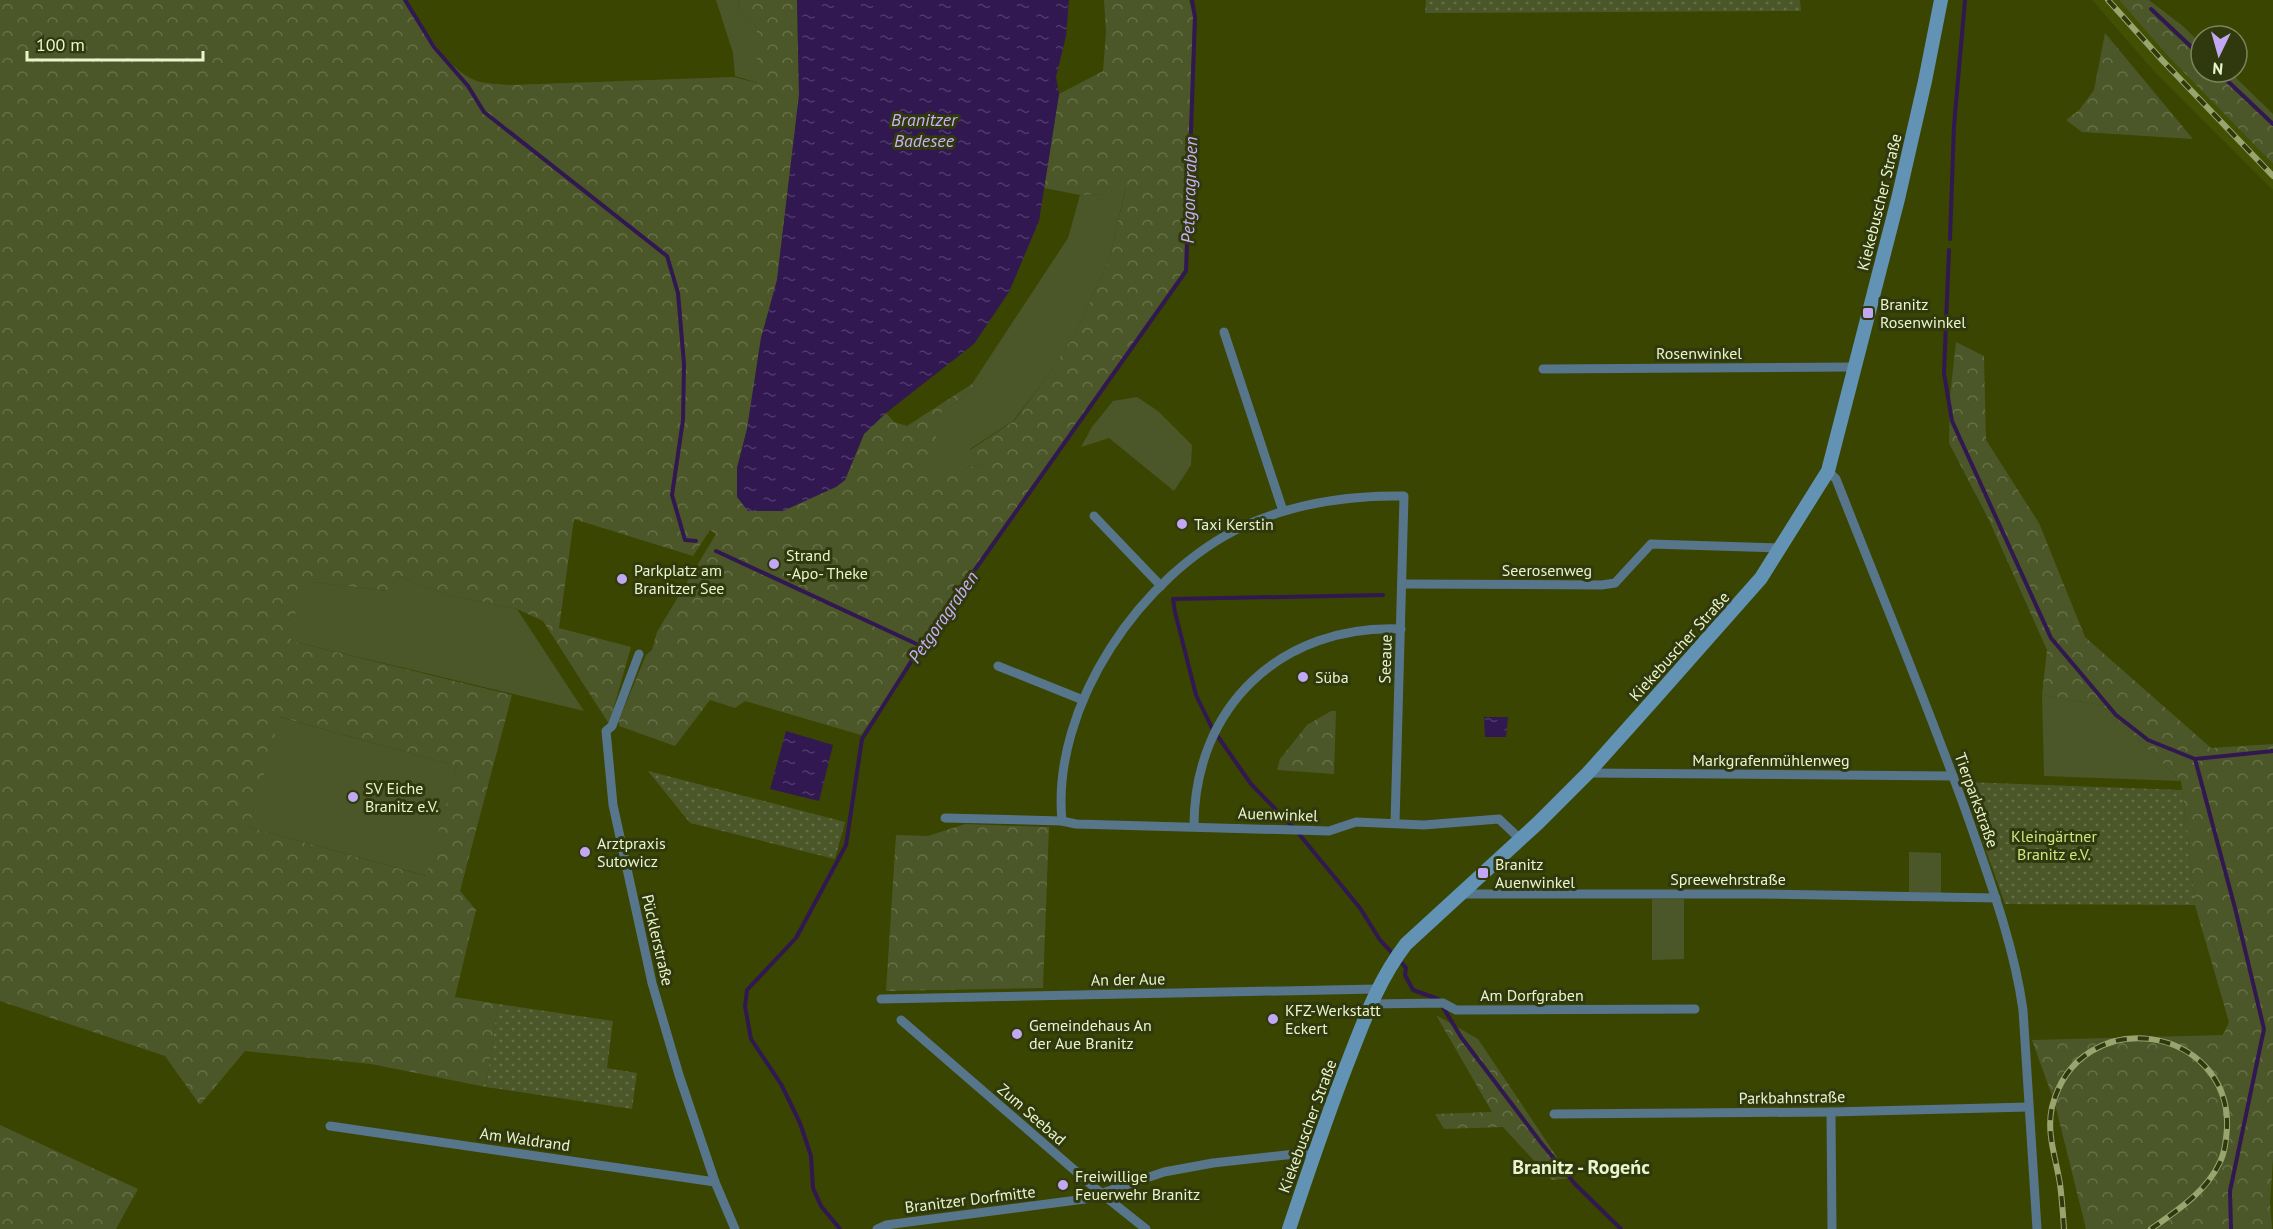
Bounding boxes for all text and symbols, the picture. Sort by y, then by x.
scale bar [27,24,202,62]
north arrow [2189,24,2249,84]
text: 100 m [36,33,85,56]
text: N [2212,59,2224,79]
water label: Branitzer Badesee [891,108,958,152]
street label: Kiekebuscher Straße [1852,131,1906,273]
water label: Petgoragraben [1176,136,1202,244]
place label: Branitz Rosenwinkel [1880,294,1966,332]
marker: Branitz Rosenwinkel [1861,306,1875,320]
street label: Rosenwinkel [1656,343,1742,363]
place label: Taxi Kerstin [1194,514,1274,534]
marker: Taxi Kerstin [1175,517,1189,531]
place label: Strand -Apo- Theke [786,545,868,583]
marker: Strand -Apo- Theke [767,557,781,571]
place label: Parkplatz am Branitzer See [634,560,725,598]
street label: Seerosenweg [1502,560,1592,580]
water label: Petgoragraben [903,567,983,667]
marker: Parkplatz am Branitzer See [615,572,629,586]
street label: Kiekebuscher Straße [1625,587,1733,705]
street label: Seeaue [1374,634,1396,684]
place label: Süba [1315,667,1349,687]
marker: Süba [1296,670,1310,684]
street label: Markgrafenmühlenweg [1692,750,1850,770]
street label: Tierparkstraße [1951,750,2003,850]
place label: SV Eiche Branitz e.V. [365,778,439,816]
marker: SV Eiche Branitz e.V. [346,790,360,804]
street label: Auenwinkel [1238,803,1319,825]
park label: Kleingärtner Branitz e.V. [2011,826,2097,864]
place label: Arztpraxis Sutowicz [597,833,666,871]
marker: Arztpraxis Sutowicz [578,845,592,859]
place label: Branitz Auenwinkel [1495,854,1575,892]
marker: Branitz Auenwinkel [1476,866,1490,880]
street label: Spreewehrstraße [1670,869,1786,889]
street label: Pücklerstraße [638,892,678,988]
street label: An der Aue [1091,968,1165,990]
street label: Am Dorfgraben [1480,985,1584,1005]
place label: KFZ-Werkstatt Eckert [1285,1000,1381,1038]
marker: KFZ-Werkstatt Eckert [1266,1012,1280,1026]
place label: Gemeindehaus An der Aue Branitz [1029,1015,1152,1053]
marker: Gemeindehaus An der Aue Branitz [1010,1027,1024,1041]
street label: Kiekebuscher Straße [1274,1057,1340,1195]
street label: Zum Seebad [994,1079,1070,1149]
street label: Parkbahnstraße [1739,1086,1845,1108]
street label: Am Waldrand [479,1123,571,1155]
district label: Branitz - Rogeńc [1512,1154,1650,1180]
place label: Freiwillige Feuerwehr Branitz [1075,1166,1200,1204]
marker: Freiwillige Feuerwehr Branitz [1056,1178,1070,1192]
street label: Branitzer Dorfmitte [903,1181,1037,1217]

